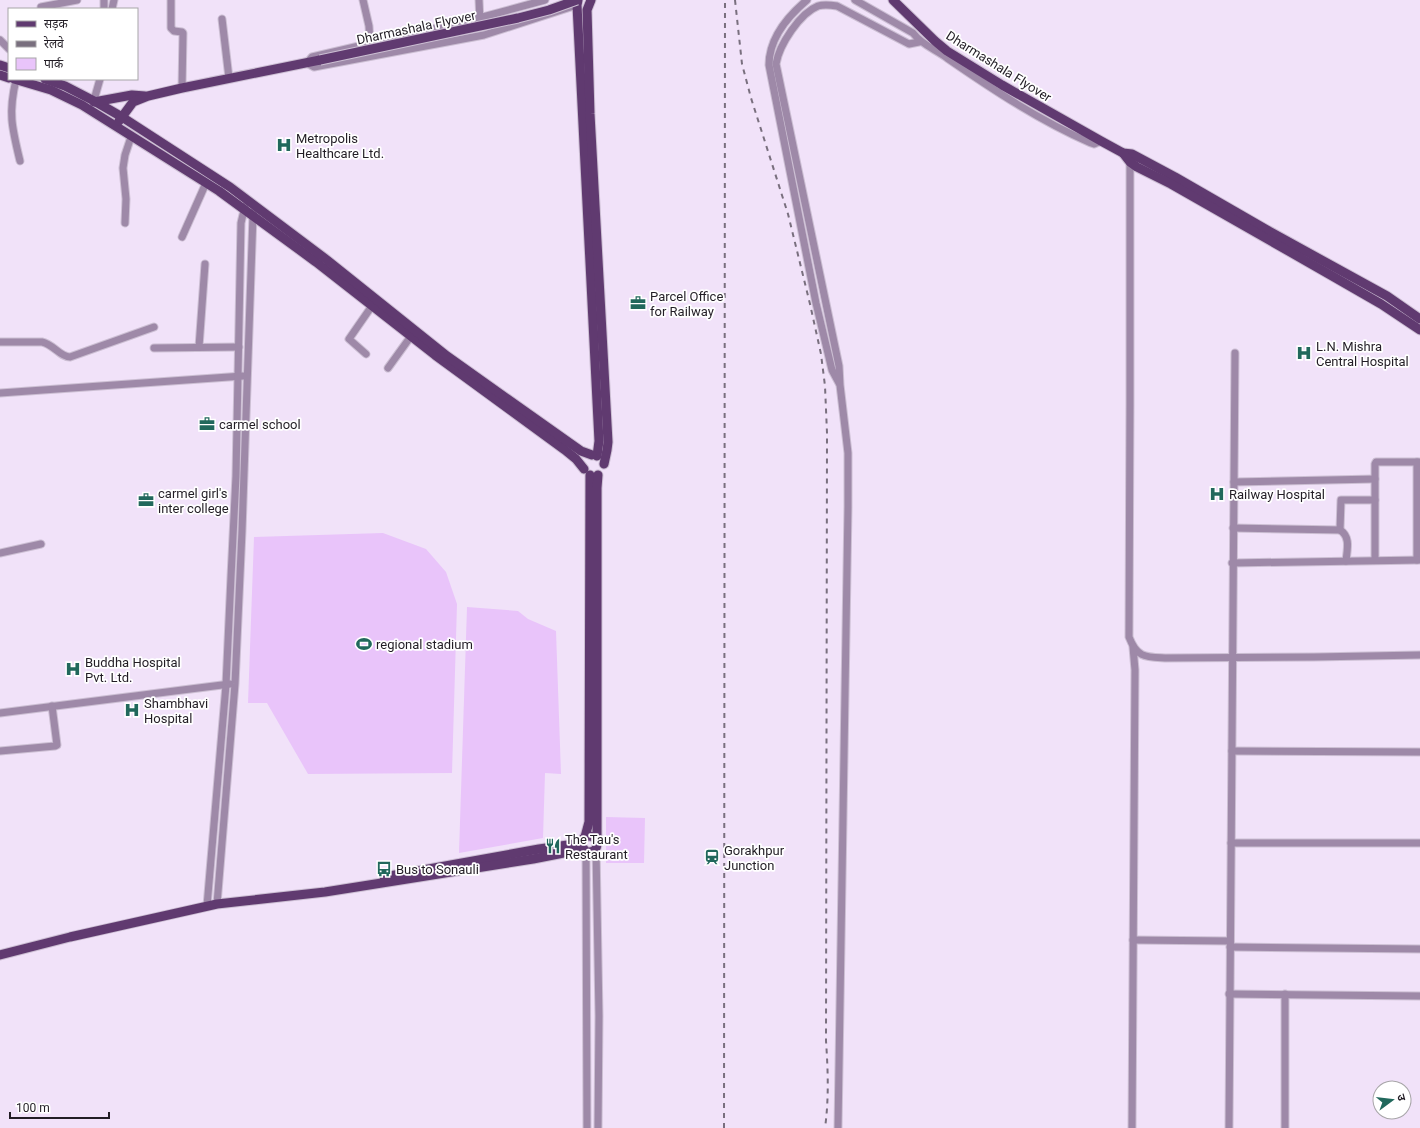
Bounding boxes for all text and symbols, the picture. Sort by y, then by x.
street label: Dharmashala Flyover [355,7,478,47]
legend [8,8,138,80]
text: सड़क [44,17,69,31]
street label: Dharmashala Flyover [943,28,1055,105]
text: रेलवे [44,36,64,51]
text: पार्क [44,57,64,71]
place label: Metropolis Healthcare Ltd. [296,131,384,161]
hospital icon: Metropolis Healthcare Ltd. [275,136,293,154]
place label: Parcel Office for Railway [650,289,723,319]
office icon: Parcel Office for Railway [629,294,647,312]
place label: L.N. Mishra Central Hospital [1316,339,1409,369]
hospital icon: L.N. Mishra Central Hospital [1295,344,1313,362]
office icon: carmel school [198,415,216,433]
place label: carmel school [219,417,301,432]
hospital icon: Railway Hospital [1208,485,1226,503]
place label: carmel girl's inter college [158,486,229,516]
place label: Railway Hospital [1229,487,1325,502]
office icon: carmel girl's inter college [137,491,155,509]
sports icon: regional stadium [355,635,373,653]
place label: regional stadium [376,637,473,652]
place label: Buddha Hospital Pvt. Ltd. [85,655,181,685]
hospital icon: Buddha Hospital Pvt. Ltd. [64,660,82,678]
place label: Shambhavi Hospital [144,696,208,726]
hospital icon: Shambhavi Hospital [123,701,141,719]
place label: The Tau's Restaurant [565,832,628,862]
restaurant icon: The Tau's Restaurant [544,837,562,855]
place label: Gorakhpur Junction [724,843,785,873]
station icon: Gorakhpur Junction [703,848,721,866]
bus stop icon: Bus to Sonauli [375,860,393,878]
place label: Bus to Sonauli [396,862,479,877]
north arrow [1372,1080,1412,1120]
text: उ [1394,1093,1408,1103]
scale bar [10,1094,109,1120]
text: 100 m [16,1101,50,1115]

